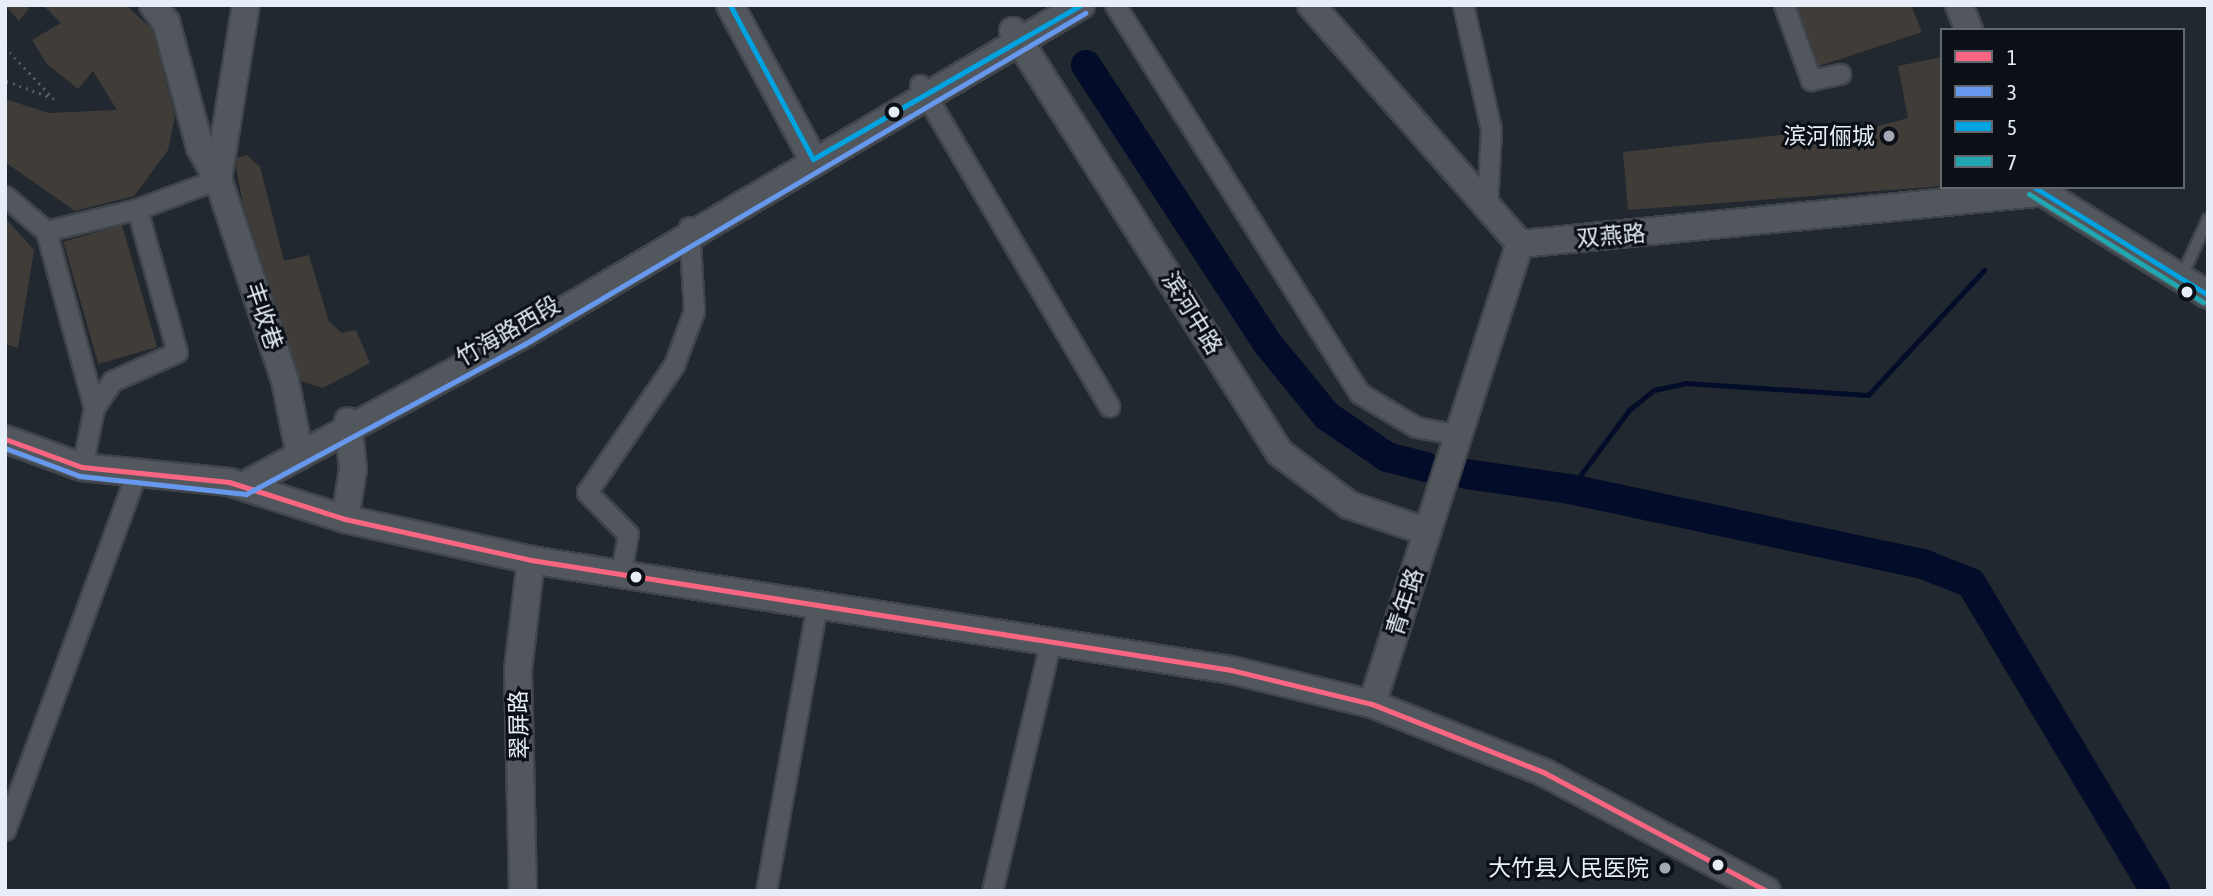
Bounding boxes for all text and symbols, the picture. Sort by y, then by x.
legend [1940,28,2185,189]
text: 1 [2007,45,2017,69]
text: 3 [2007,80,2017,104]
unlabelled marker [887,105,901,119]
text: 5 [2007,115,2017,139]
place label: 滨河俪城 [1783,122,1875,150]
marker: 滨河俪城 [1881,128,1897,144]
text: 7 [2007,150,2017,174]
street label: 双燕路 [1575,219,1647,253]
street label: 滨河中路 [1156,267,1228,359]
street label: 丰收巷 [240,279,288,353]
unlabelled marker [2180,285,2194,299]
street label: 竹海路西段 [451,290,565,372]
street label: 青年路 [1381,565,1429,639]
unlabelled marker [629,570,643,584]
street label: 翠屏路 [505,690,533,760]
place label: 大竹县人民医院 [1488,854,1649,882]
marker: 大竹县人民医院 [1655,858,1675,878]
unlabelled marker [1711,858,1725,872]

